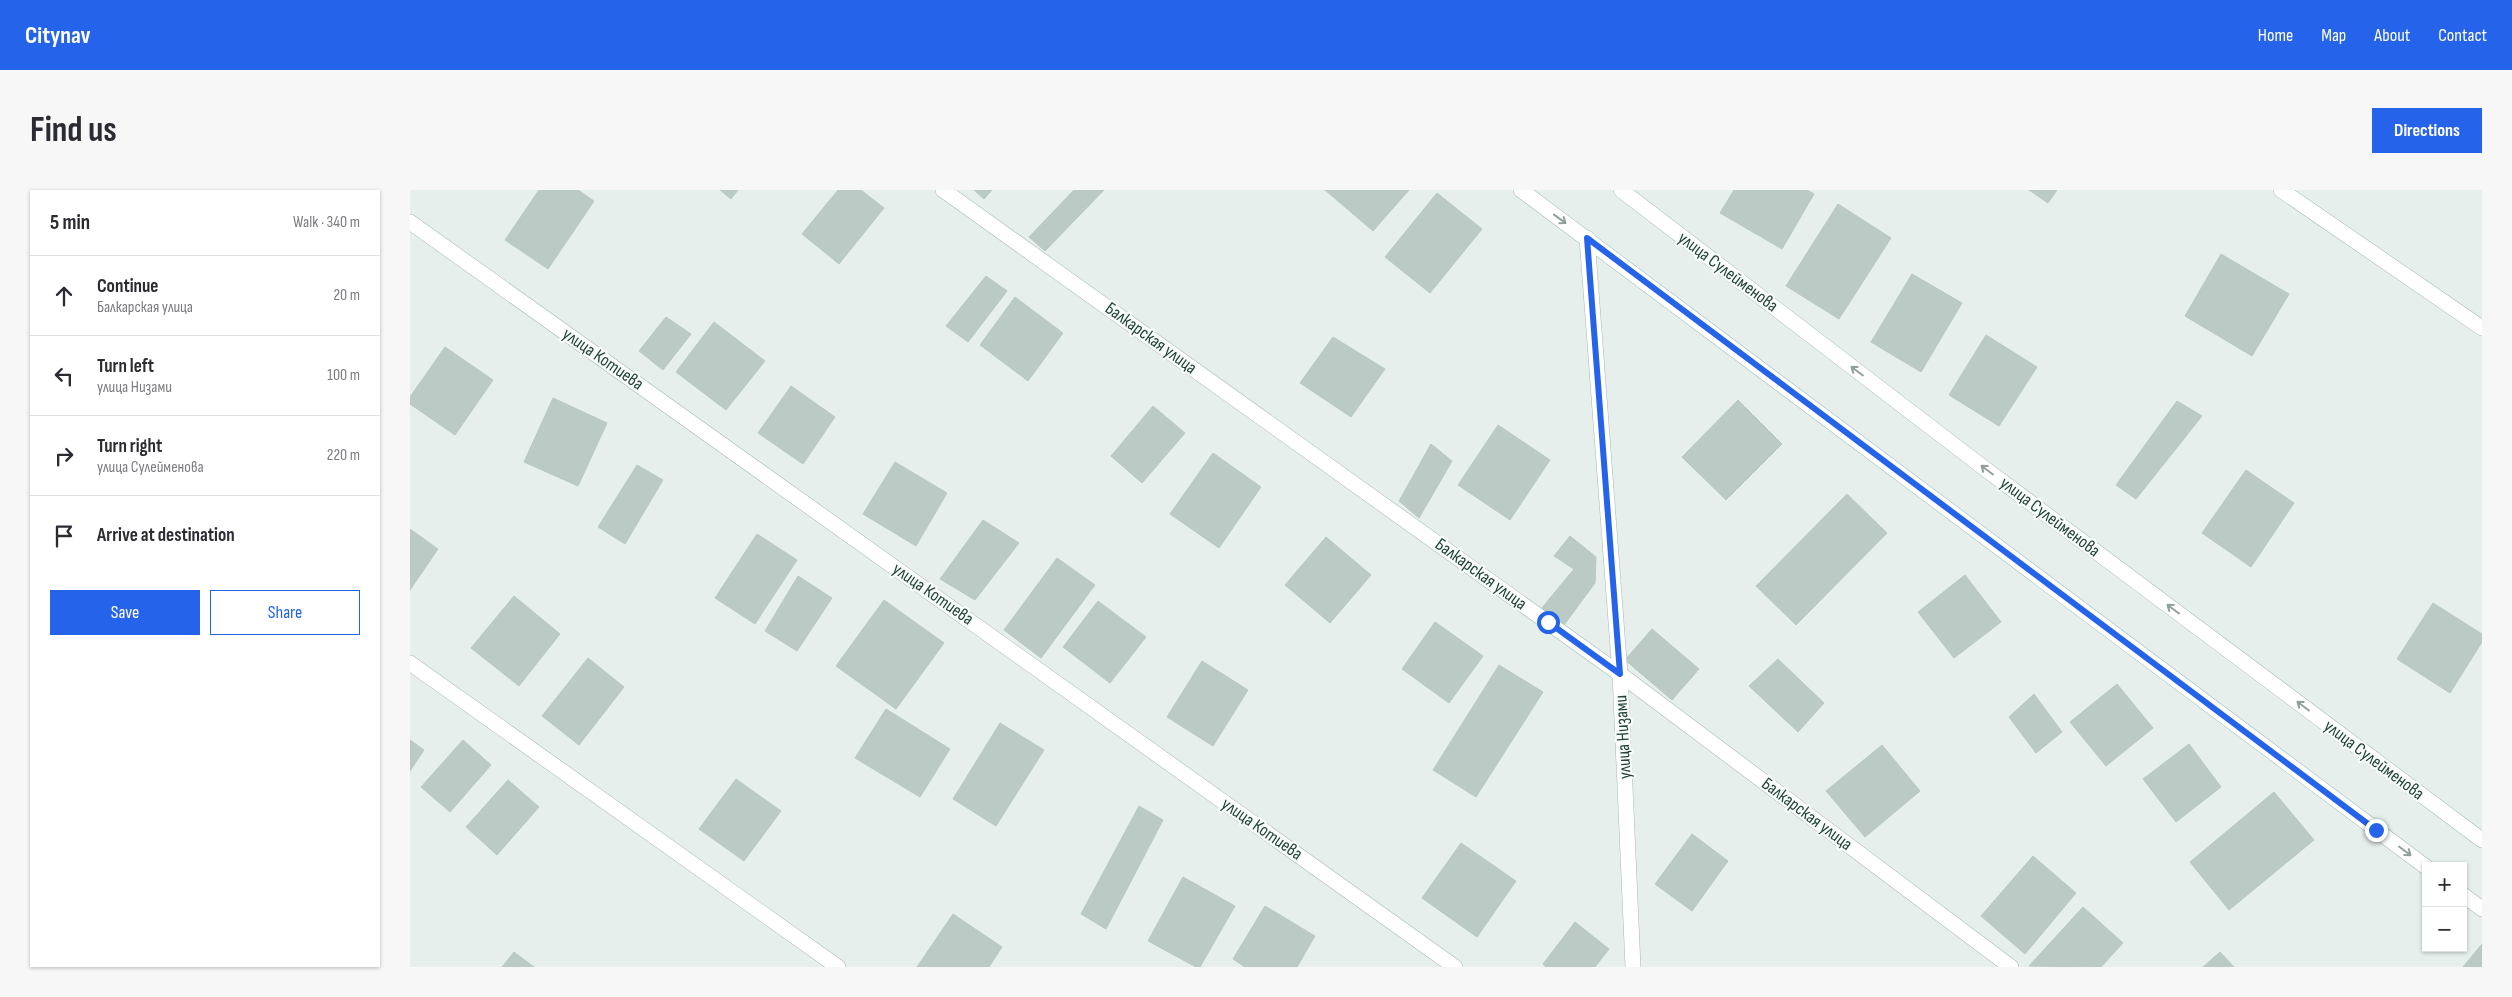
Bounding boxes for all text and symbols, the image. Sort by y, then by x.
text: Citynav [25,21,91,50]
text: Home [2258,25,2293,46]
text: Map [2321,25,2346,46]
text: About [2374,25,2410,46]
text: Contact [2438,25,2487,46]
button: Directions [2372,108,2482,153]
text: Find us [30,109,117,152]
text: 5 min [50,210,90,235]
text: Walk · 340 m [293,213,360,232]
one-way arrow [1553,214,1567,224]
street label: улица Сулейменова [1674,227,1782,317]
text: Continue [97,275,158,298]
icon: ahead [50,282,78,310]
text: 20 m [333,286,360,305]
text: Балкарская улица [97,298,193,317]
street label: Балкарская улица [1101,298,1201,378]
street label: улица Котиева [558,323,648,395]
text: Turn left [97,355,154,378]
icon: left [50,362,78,390]
text: 100 m [327,366,360,385]
one-way arrow [1850,366,1864,376]
text: улица Низами [97,378,172,397]
text: Turn right [97,435,162,458]
icon: right [50,442,78,470]
text: 220 m [327,446,360,465]
text: улица Сулейменова [97,458,204,477]
one-way arrow [1981,464,1994,475]
street label: улица Сулейменова [1996,472,2104,562]
icon: arrive [50,522,78,550]
text: Arrive at destination [97,524,235,547]
street label: Балкарская улица [1431,534,1531,614]
street label: улица Котиева [888,558,978,630]
button: Save [50,590,200,635]
button: Share [210,590,360,635]
one-way arrow [2166,604,2180,614]
route start [1537,611,1560,634]
street label: улица Низами [1610,694,1636,780]
one-way arrow [2296,701,2310,711]
street label: улица Сулейменова [2320,715,2428,805]
street label: Балкарская улица [1758,773,1857,855]
street label: улица Котиева [1217,793,1307,865]
route end [2365,819,2388,842]
one-way arrow [2398,846,2412,856]
map controls [2422,862,2467,952]
button: + [2422,862,2467,907]
button: − [2422,907,2467,952]

